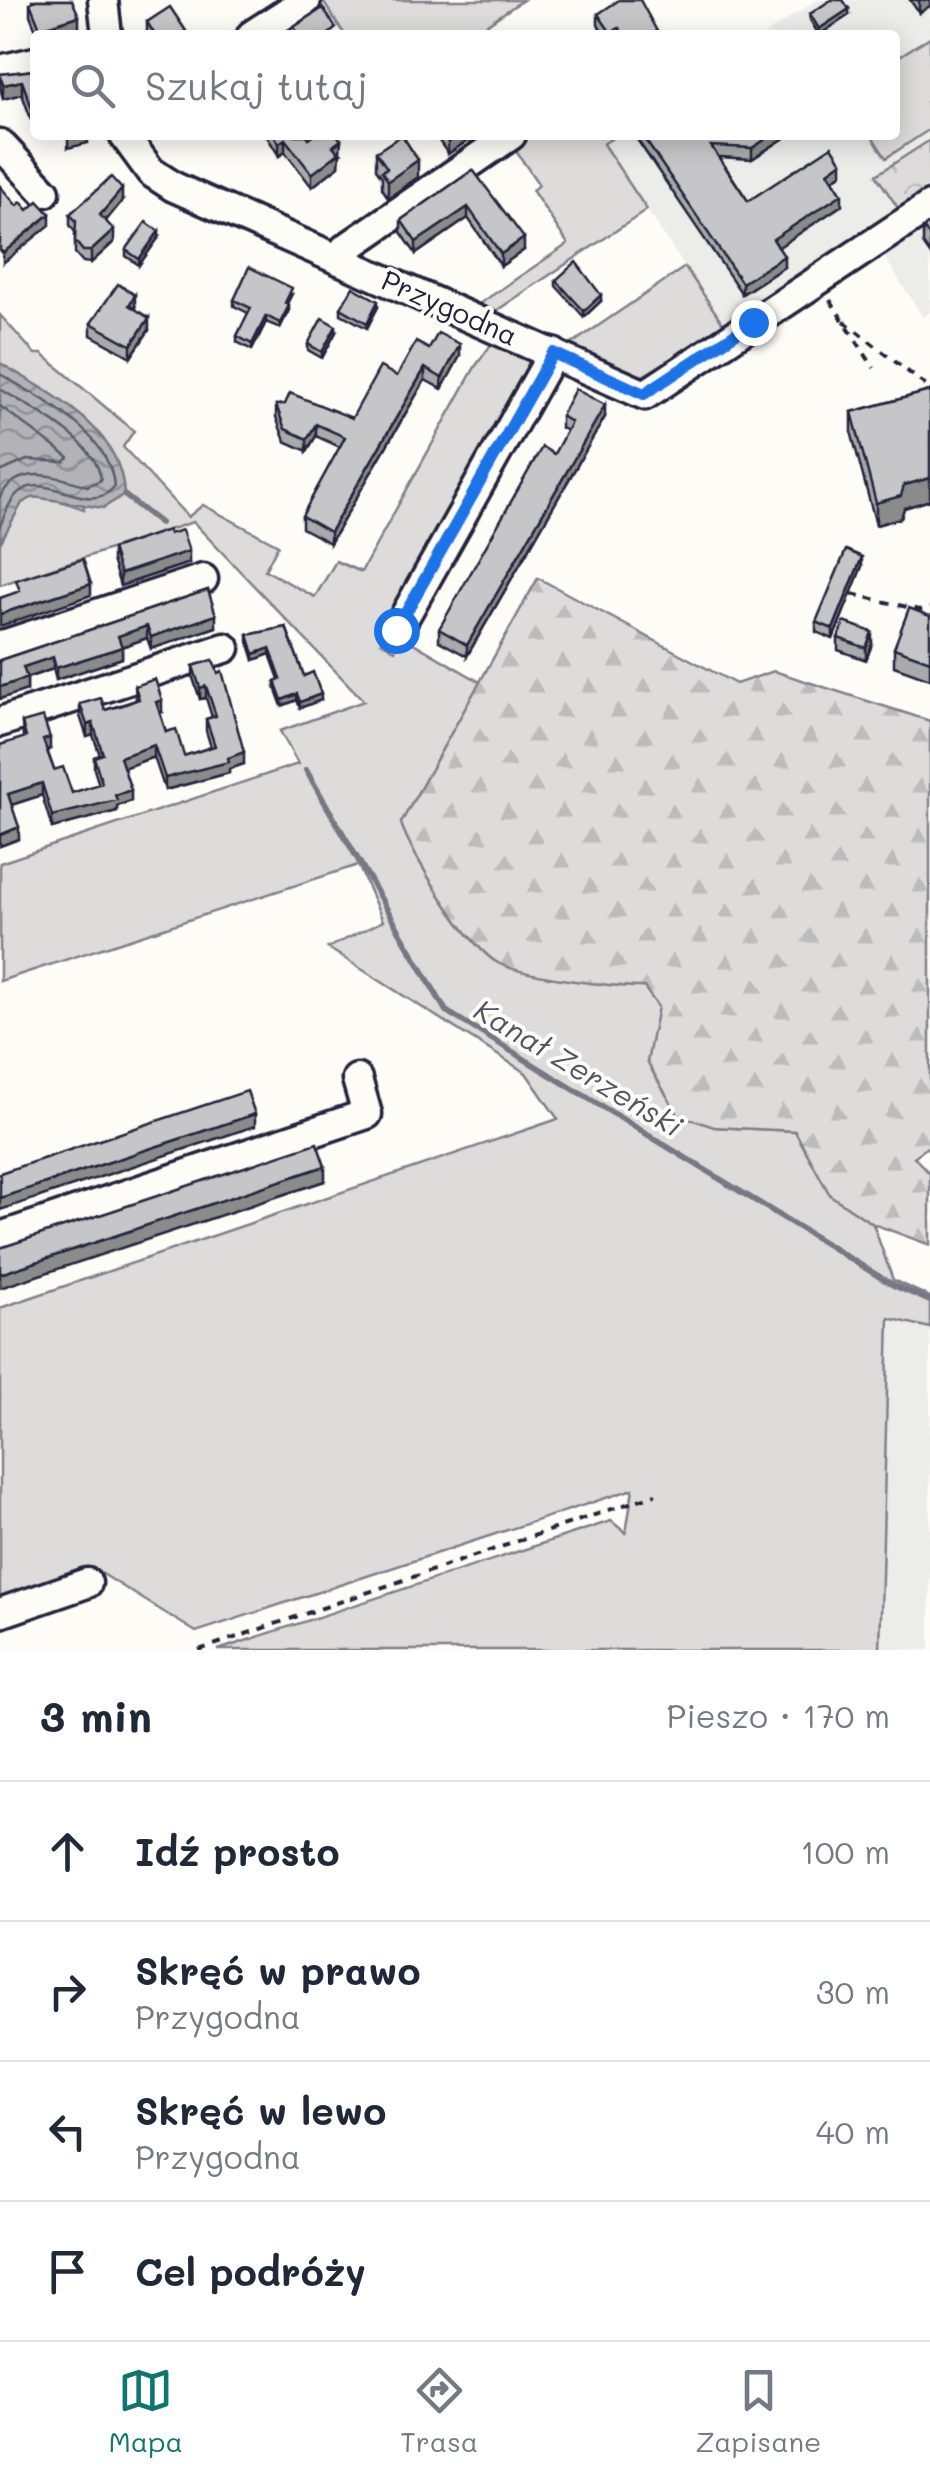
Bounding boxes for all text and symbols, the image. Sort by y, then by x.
search box [30,30,900,140]
icon: search [65,58,120,113]
text: Szukaj tutaj [145,60,368,110]
street label: Przygodna [376,261,524,353]
route end [731,300,777,346]
route start [374,608,420,654]
water label: Kanał Zerzeński [467,989,691,1145]
text: 3 min [40,1688,152,1743]
text: Pieszo · 170 m [667,1694,890,1736]
icon: ahead [40,1824,95,1879]
text: Idź prosto [135,1826,339,1876]
text: 100 m [800,1830,890,1872]
text: Skręć w prawo [135,1945,420,1995]
icon: right [40,1964,95,2019]
text: 30 m [816,1970,890,2012]
text: Przygodna [135,1995,301,2037]
text: Skręć w lewo [135,2085,386,2135]
icon: left [40,2104,95,2159]
text: 40 m [816,2110,890,2152]
text: Przygodna [135,2135,301,2177]
icon: arrive [40,2244,95,2299]
text: Cel podróży [135,2246,366,2296]
tab: Mapa [109,2363,183,2459]
tab: Trasa [400,2363,478,2459]
tab: Zapisane [695,2363,821,2459]

